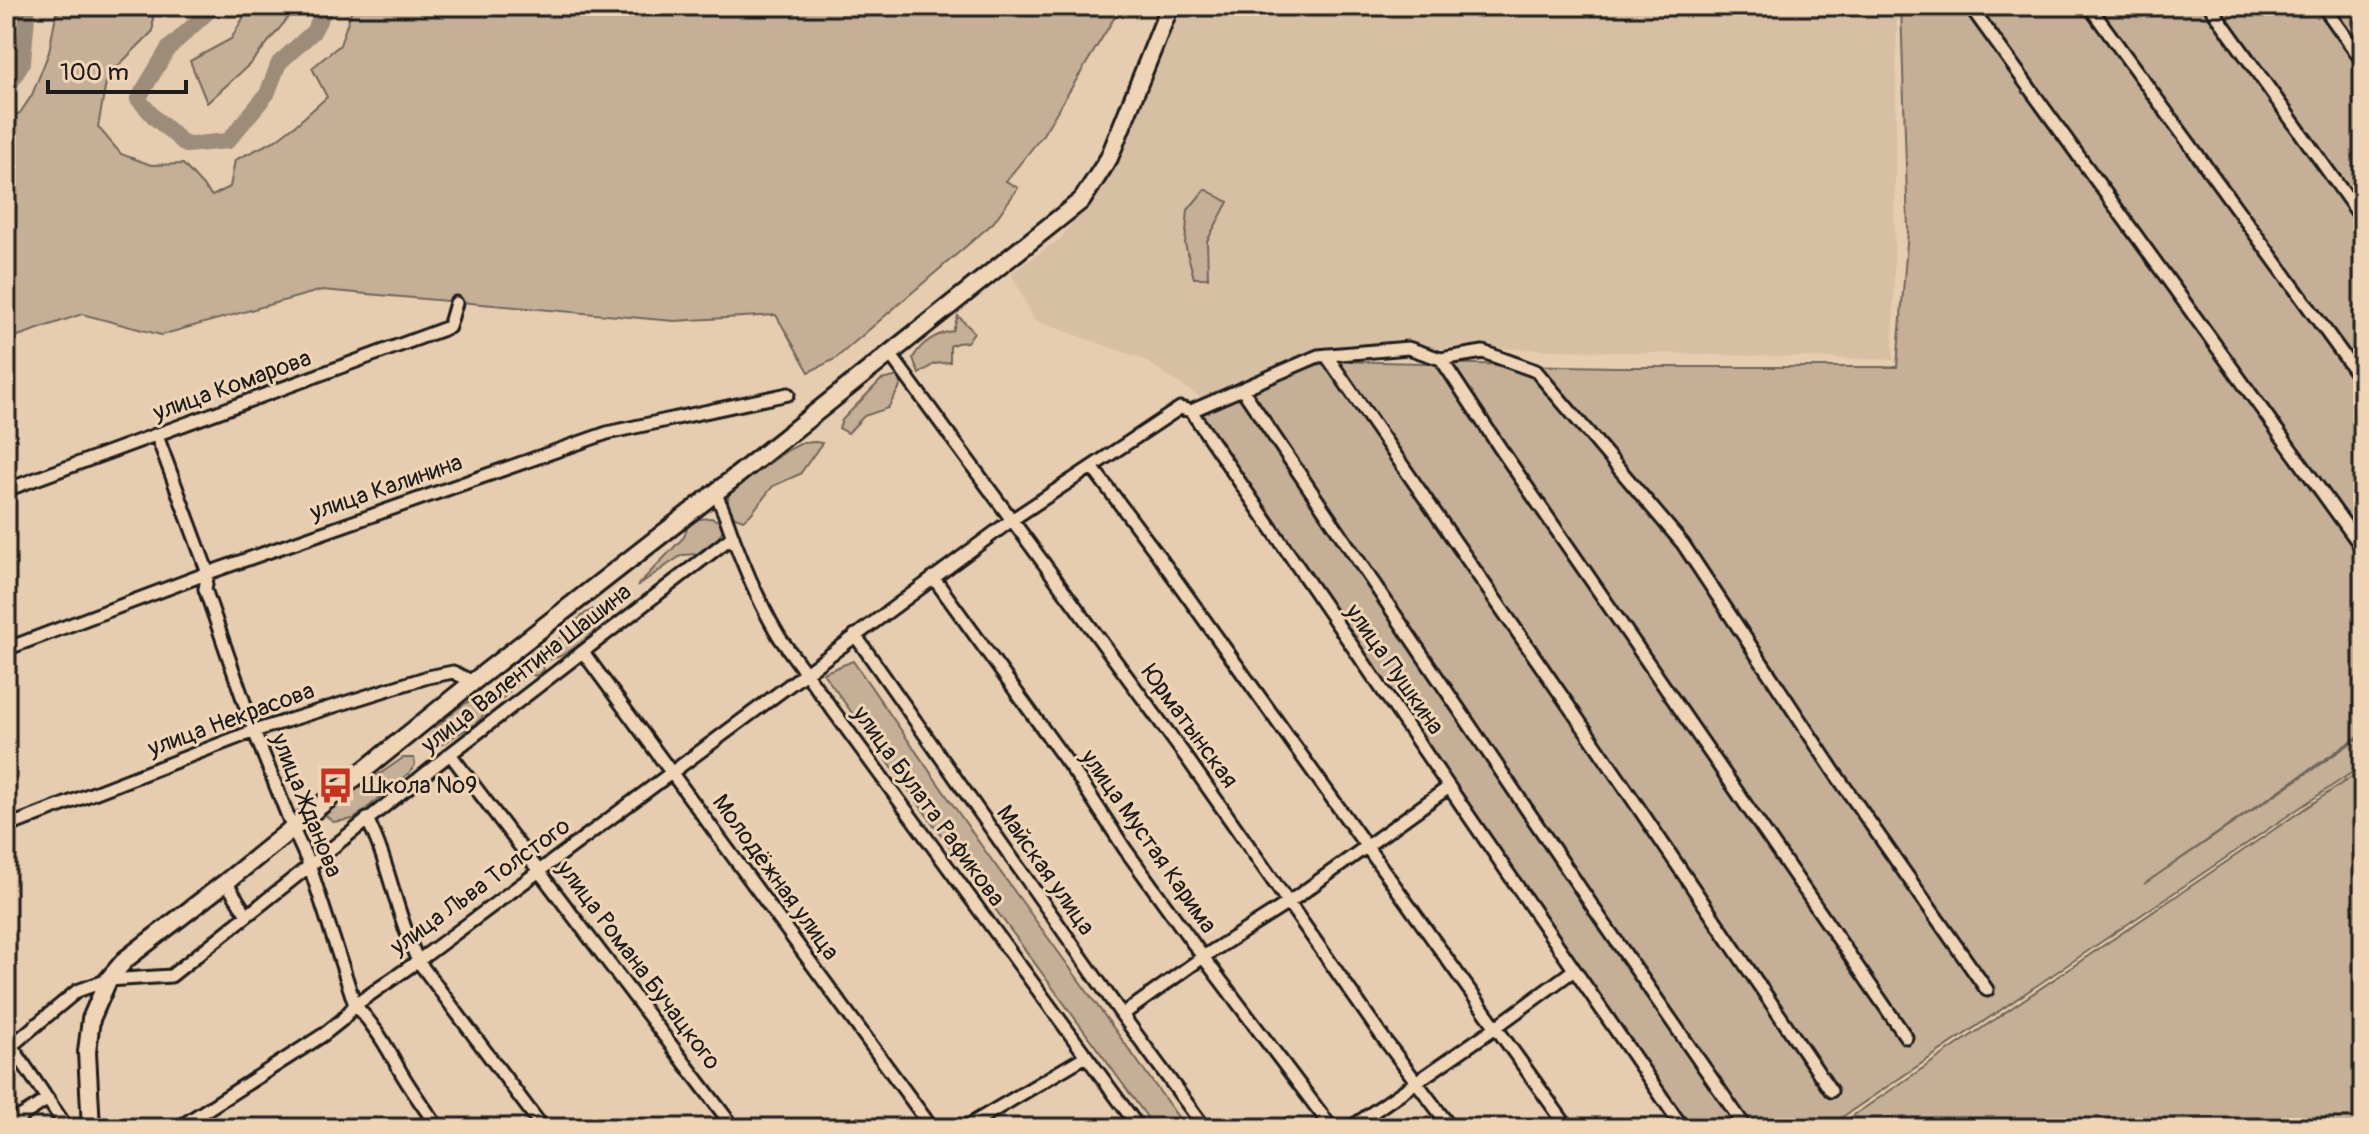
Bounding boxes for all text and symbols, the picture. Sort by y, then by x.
scale bar [48,44,186,94]
text: 100 m [60,58,129,87]
street label: улица Комарова [148,343,315,428]
street label: улица Калинина [305,448,466,527]
street label: улица Валентина Шашина [415,577,637,760]
street label: улица Пушкина [1338,598,1450,740]
street label: Юрматынская [1135,659,1244,794]
street label: улица Некрасова [143,676,318,763]
street label: улица Булата Рафикова [846,700,1011,912]
street label: улица Жданова [264,728,349,881]
street label: улица Мустая Карима [1074,743,1223,939]
bus stop icon: Школа №9 [317,766,355,804]
place label: Школа №9 [362,771,477,800]
street label: Молодёжная улица [706,789,845,966]
street label: Майская улица [990,800,1101,941]
street label: улица Льва Толстого [384,811,576,962]
street label: улица Романа Бучацкого [550,854,727,1076]

